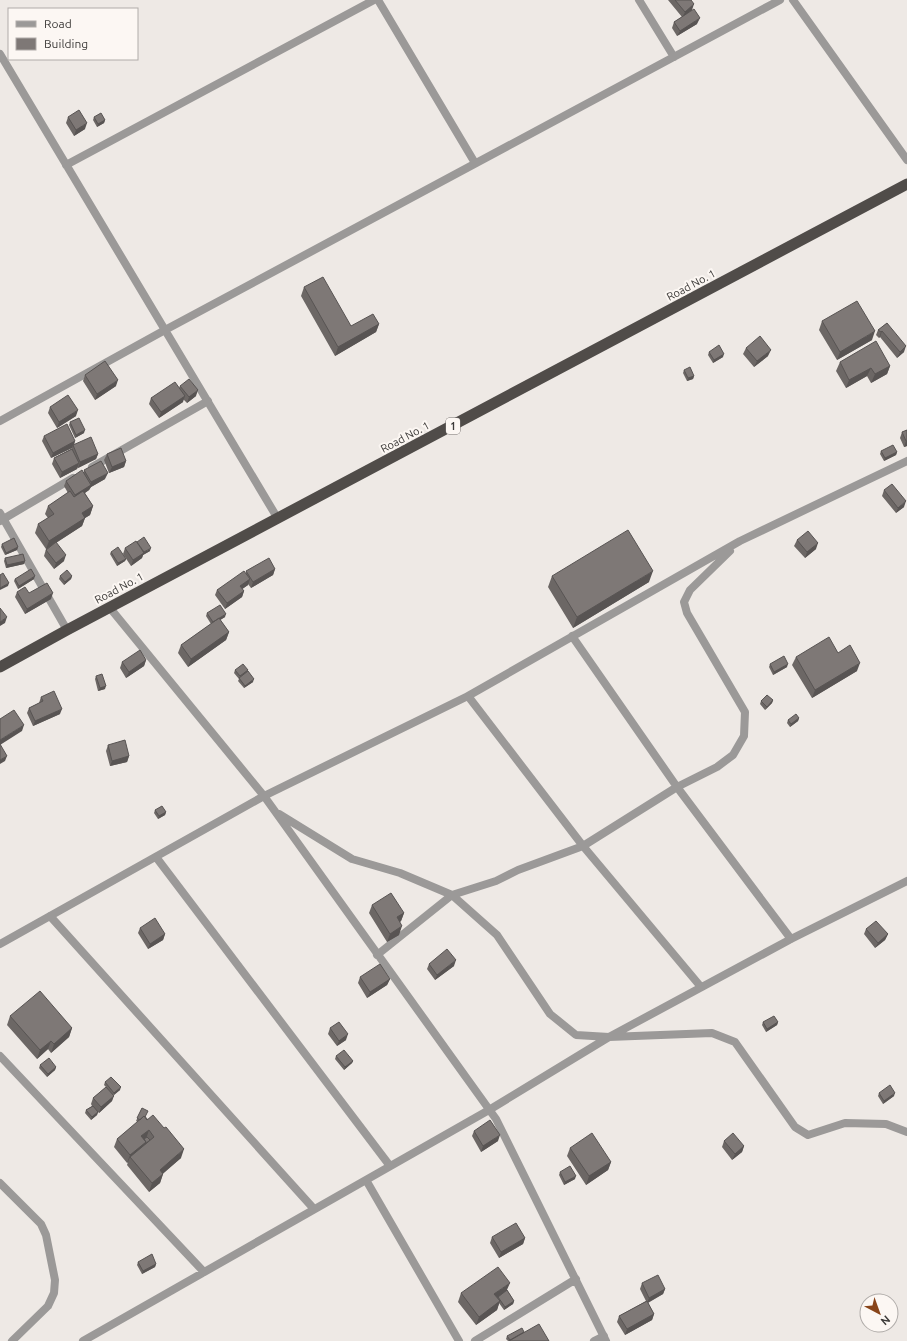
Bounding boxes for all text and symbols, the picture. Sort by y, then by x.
legend [8,8,138,60]
text: Road [44,17,72,30]
text: Building [44,37,88,50]
street label: Road No. 1 [665,267,717,303]
road number: 1 [446,418,460,434]
street label: Road No. 1 [379,419,431,455]
street label: Road No. 1 [93,570,145,606]
north arrow [859,1293,899,1333]
text: N [879,1313,893,1328]

